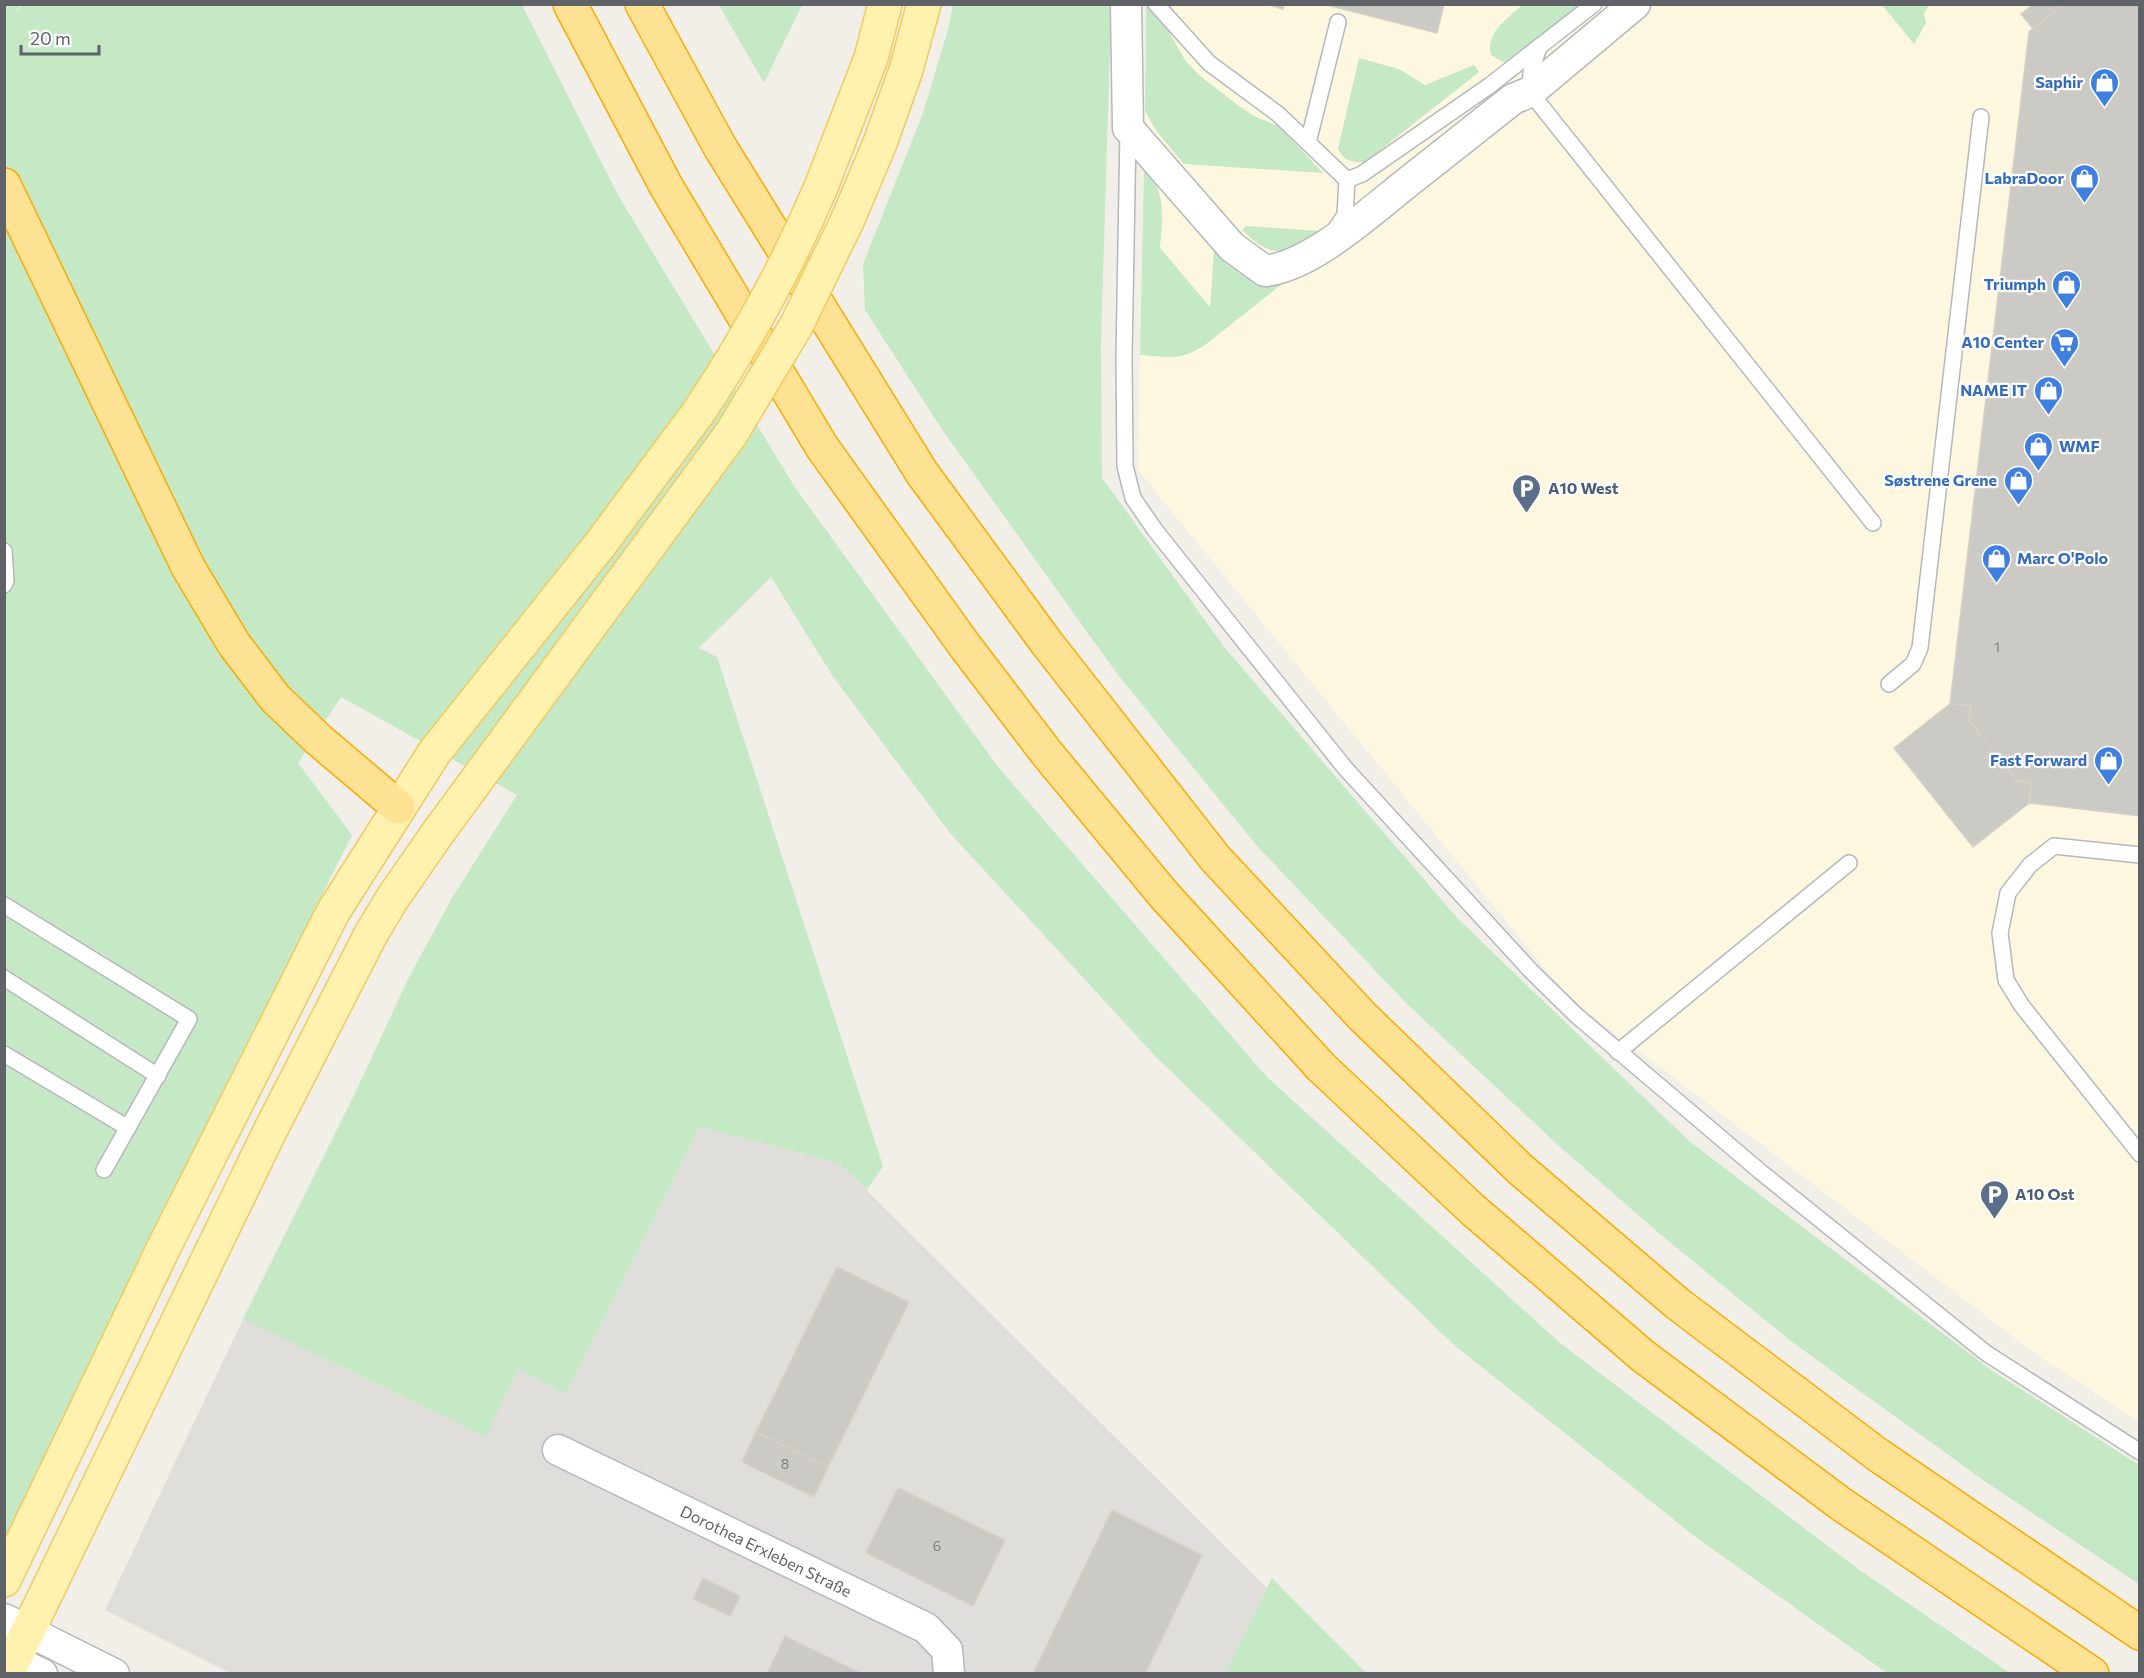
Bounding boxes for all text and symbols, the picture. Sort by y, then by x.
scale bar [21,18,99,56]
text: 20 m [30,27,71,49]
shop icon: Saphir [2088,66,2120,108]
place label: Saphir [2035,72,2083,91]
shop icon: LabraDoor [2069,162,2101,204]
place label: LabraDoor [1984,168,2064,187]
shop icon: Triumph [2051,268,2083,310]
place label: Triumph [1984,274,2046,293]
supermarket icon: A10 Center [2049,326,2081,368]
place label: A10 Center [1961,332,2044,351]
shop icon: NAME IT [2032,374,2064,416]
place label: NAME IT [1960,380,2027,399]
shop icon: WMF [2022,430,2054,472]
place label: WMF [2059,436,2100,455]
shop icon: Søstrene Grene [2002,464,2034,506]
place label: Søstrene Grene [1884,470,1997,489]
parking icon: A10 West [1511,472,1543,514]
place label: A10 West [1548,478,1619,497]
shop icon: Marc O'Polo [1980,542,2012,584]
place label: Marc O'Polo [2017,548,2109,567]
house number: 1 [1994,638,2000,655]
shop icon: Fast Forward [2092,744,2124,786]
place label: Fast Forward [1990,750,2087,769]
parking icon: A10 Ost [1978,1178,2010,1220]
place label: A10 Ost [2015,1184,2075,1203]
house number: 8 [781,1455,789,1472]
street label: Dorothea Erxleben Straße [678,1501,855,1600]
house number: 6 [933,1537,941,1554]

